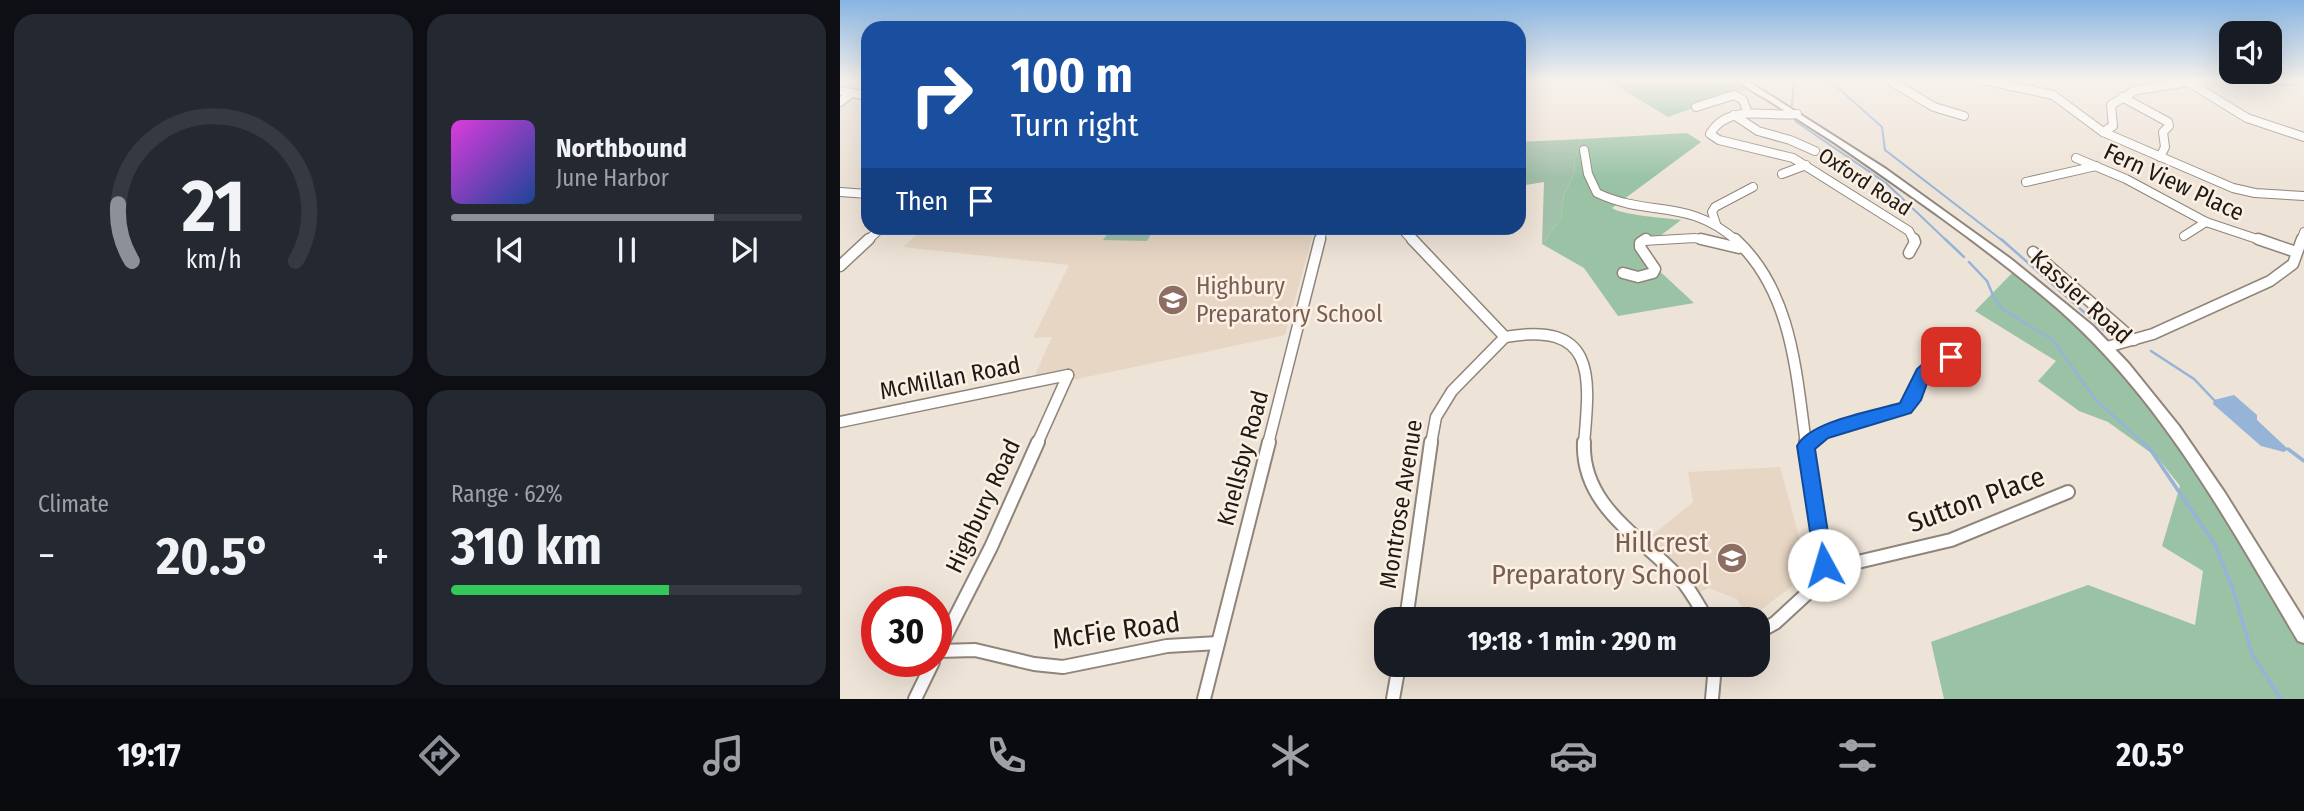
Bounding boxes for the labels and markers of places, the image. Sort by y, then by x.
place label: Highbury Preparatory School [1196,272,1383,328]
school or university icon: Highbury Preparatory School [1156,283,1190,317]
pin [1921,327,1981,387]
place label: Hillcrest Preparatory School [1491,526,1710,591]
school or university icon: Hillcrest Preparatory School [1715,541,1749,575]

